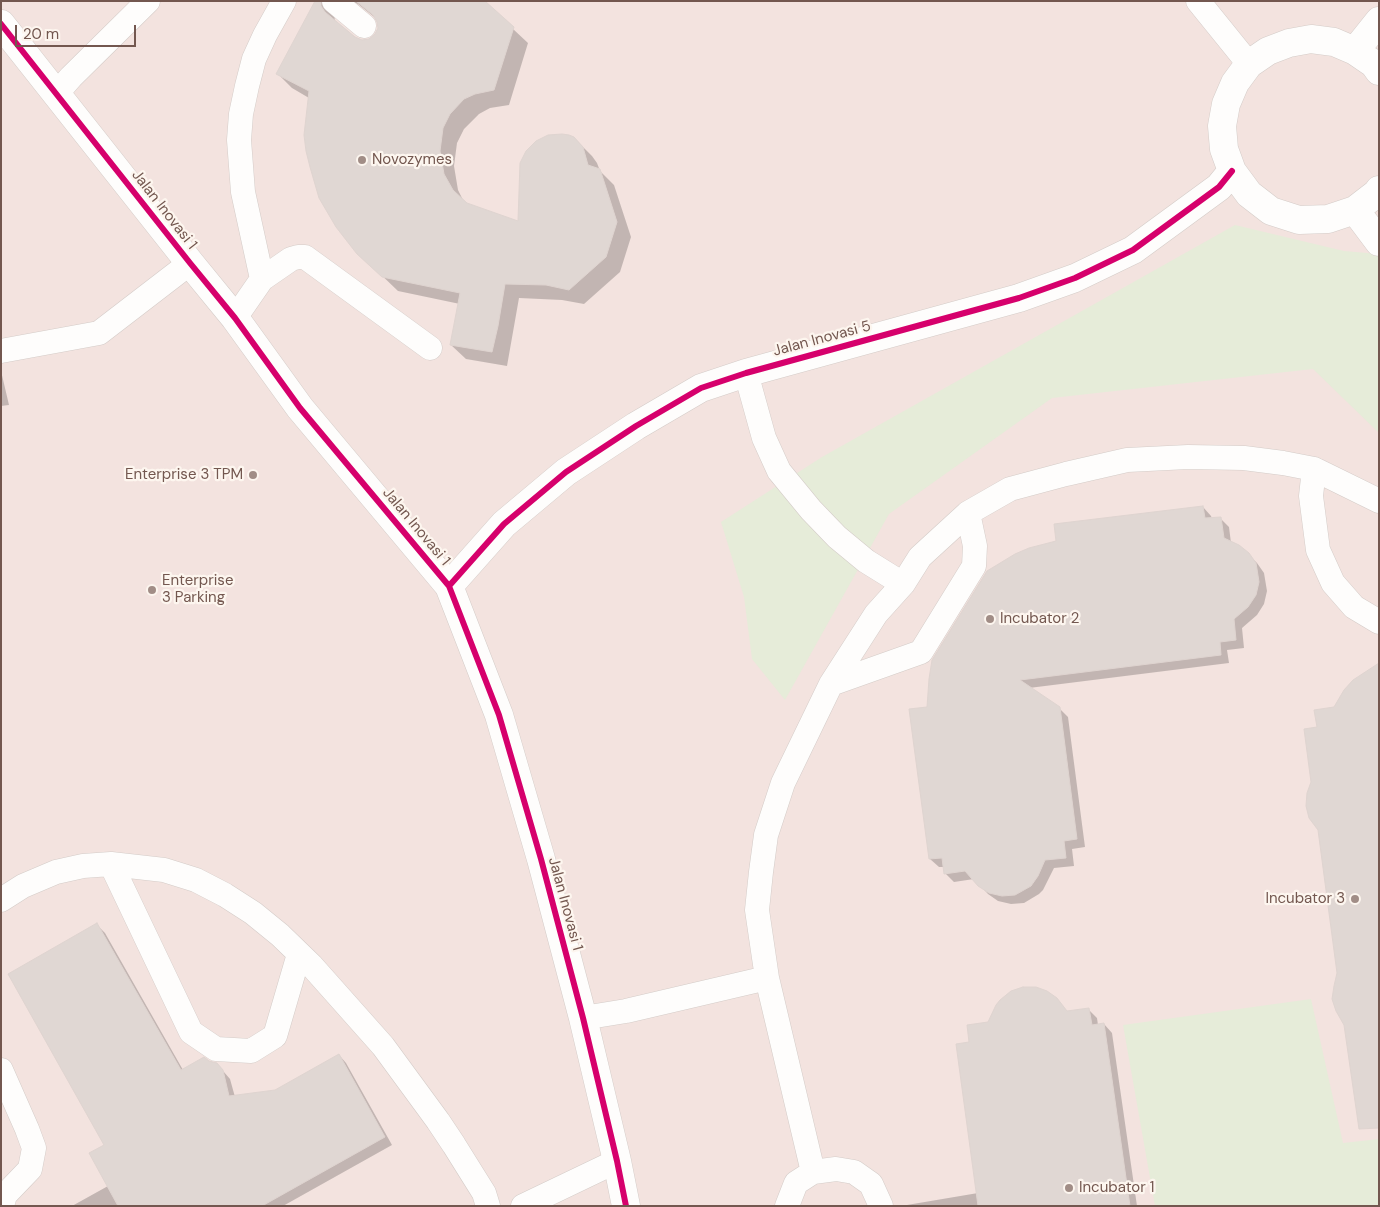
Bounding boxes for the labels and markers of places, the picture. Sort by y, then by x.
place label: Novozymes [372,151,452,169]
marker: Novozymes [356,154,368,166]
place label: Enterprise 3 TPM [125,466,243,484]
marker: Enterprise 3 TPM [247,469,259,481]
place label: Enterprise 3 Parking [162,572,233,607]
marker: Enterprise 3 Parking [146,584,158,596]
place label: Incubator 2 [1000,610,1079,628]
marker: Incubator 2 [984,613,996,625]
place label: Incubator 3 [1265,890,1345,908]
marker: Incubator 3 [1349,893,1361,905]
place label: Incubator 1 [1079,1179,1154,1197]
marker: Incubator 1 [1063,1182,1075,1194]

